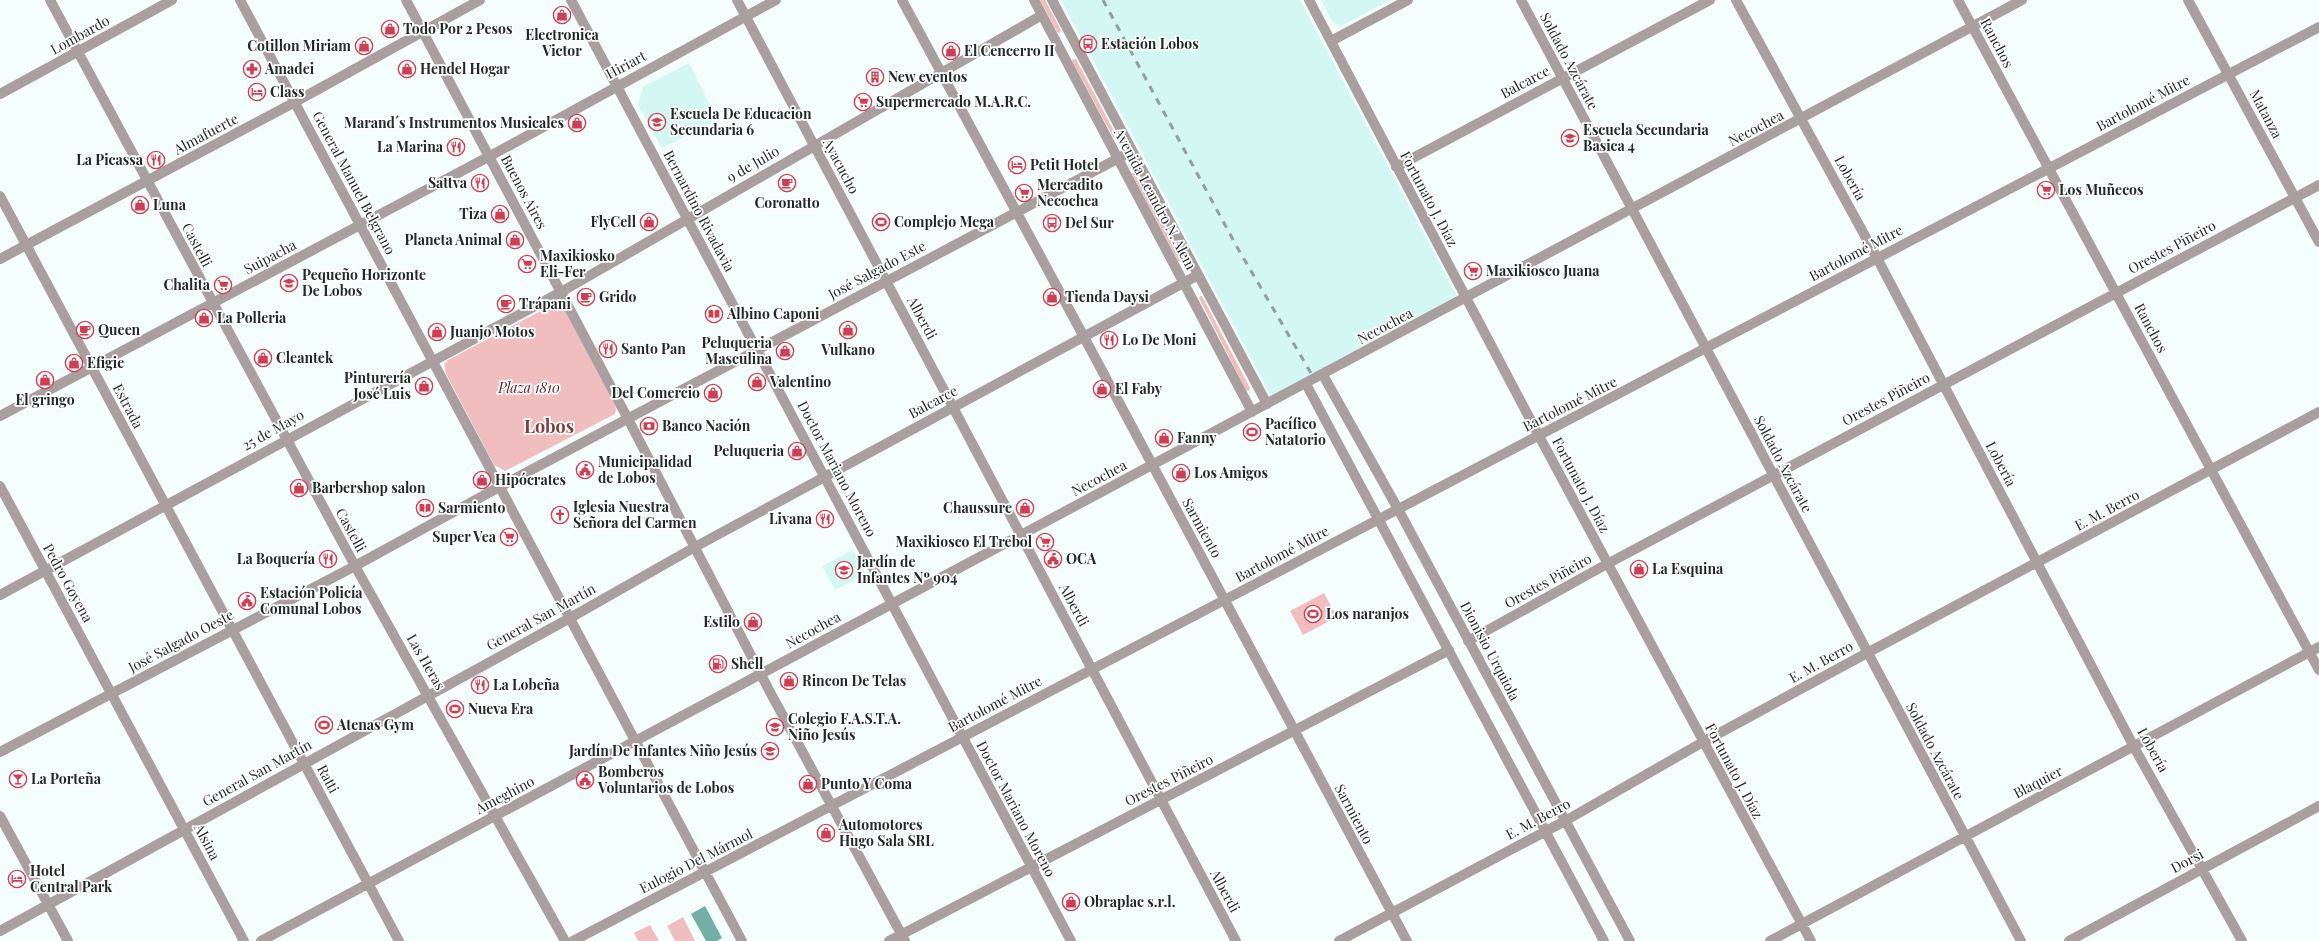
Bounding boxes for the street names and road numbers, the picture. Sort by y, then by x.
street label: Soldado Azcárate [1536,9,1603,113]
street label: Lombardo [47,10,113,59]
street label: Ranchos [1977,15,2018,71]
street label: Hiriart [602,46,650,83]
street label: Balcarce [1497,61,1553,102]
street label: Bartolomé Mitre [2093,70,2193,135]
street label: Matanza [2246,86,2287,142]
street label: Necochea [1725,105,1787,150]
street label: General Manuel Belgrano [309,108,400,258]
street label: Almafuerte [169,109,241,159]
street label: Avenida Leandro N. Alem [1110,124,1201,273]
street label: Ayacucho [818,134,864,197]
street label: 9 de Julio [723,141,783,186]
street label: Bernardino Rivadavia [659,147,740,275]
street label: Fortunato J. Díaz [1396,148,1463,250]
street label: Buenos Aires [497,151,552,232]
street label: Lobería [1830,152,1870,203]
street label: Orestes Piñeiro [2125,215,2219,278]
street label: Castelli [178,220,217,270]
street label: Bartolomé Mitre [1806,220,1906,285]
street label: Suipacha [240,235,299,278]
street label: José Salgado Este [824,236,929,304]
street label: Alberdi [903,292,942,343]
street label: Ranchos [2131,300,2172,356]
street label: Necochea [1354,303,1416,348]
street label: Orestes Piñeiro [1839,367,1933,430]
street label: Bartolomé Mitre [1519,372,1620,435]
street label: Estrada [109,380,148,431]
street label: Balcarce [905,381,961,422]
street label: Doctor Mariano Moreno [794,398,881,540]
street label: 25 de Mayo [238,405,307,454]
street label: Soldado Azcárate [1750,412,1817,516]
street label: Fortunato J. Díaz [1548,434,1615,536]
street label: Lobería [1982,438,2021,490]
street label: Necochea [1068,455,1130,500]
street label: E. M. Berro [2071,484,2143,534]
street label: Sarmiento [1178,495,1227,561]
street label: Castelli [332,505,371,555]
street label: Bartolomé Mitre [1232,521,1332,586]
street label: Pedro Goyena [39,540,98,625]
street label: Orestes Piñeiro [1501,549,1595,612]
street label: General San Martín [483,578,599,654]
street label: Alberdi [1055,579,1094,630]
street label: Dionisio Urquiola [1456,598,1525,704]
street label: José Salgado Oeste [124,605,237,677]
street label: Necochea [782,607,844,652]
street label: Las Heras [403,630,450,693]
street label: E. M. Berro [1785,636,1856,687]
street label: Bartolomé Mitre [945,671,1045,736]
street label: Soldado Azcárate [1902,699,1969,803]
street label: Fortunato J. Díaz [1701,720,1768,822]
street label: Lobería [2133,724,2173,775]
street label: General San Martín [199,734,315,810]
street label: Doctor Mariano Moreno [973,738,1060,880]
street label: Orestes Piñeiro [1121,749,1217,810]
street label: Blaquier [2010,760,2066,802]
street label: Ratti [313,761,344,796]
street label: Ameghino [471,771,538,818]
street label: Sarmiento [1331,780,1378,847]
street label: E. M. Berro [1502,793,1574,843]
street label: Alsina [190,819,225,863]
street label: Eulogio Del Mármol [636,824,756,897]
street label: Dorsi [2167,844,2206,877]
street label: Alberdi [1206,865,1245,916]

